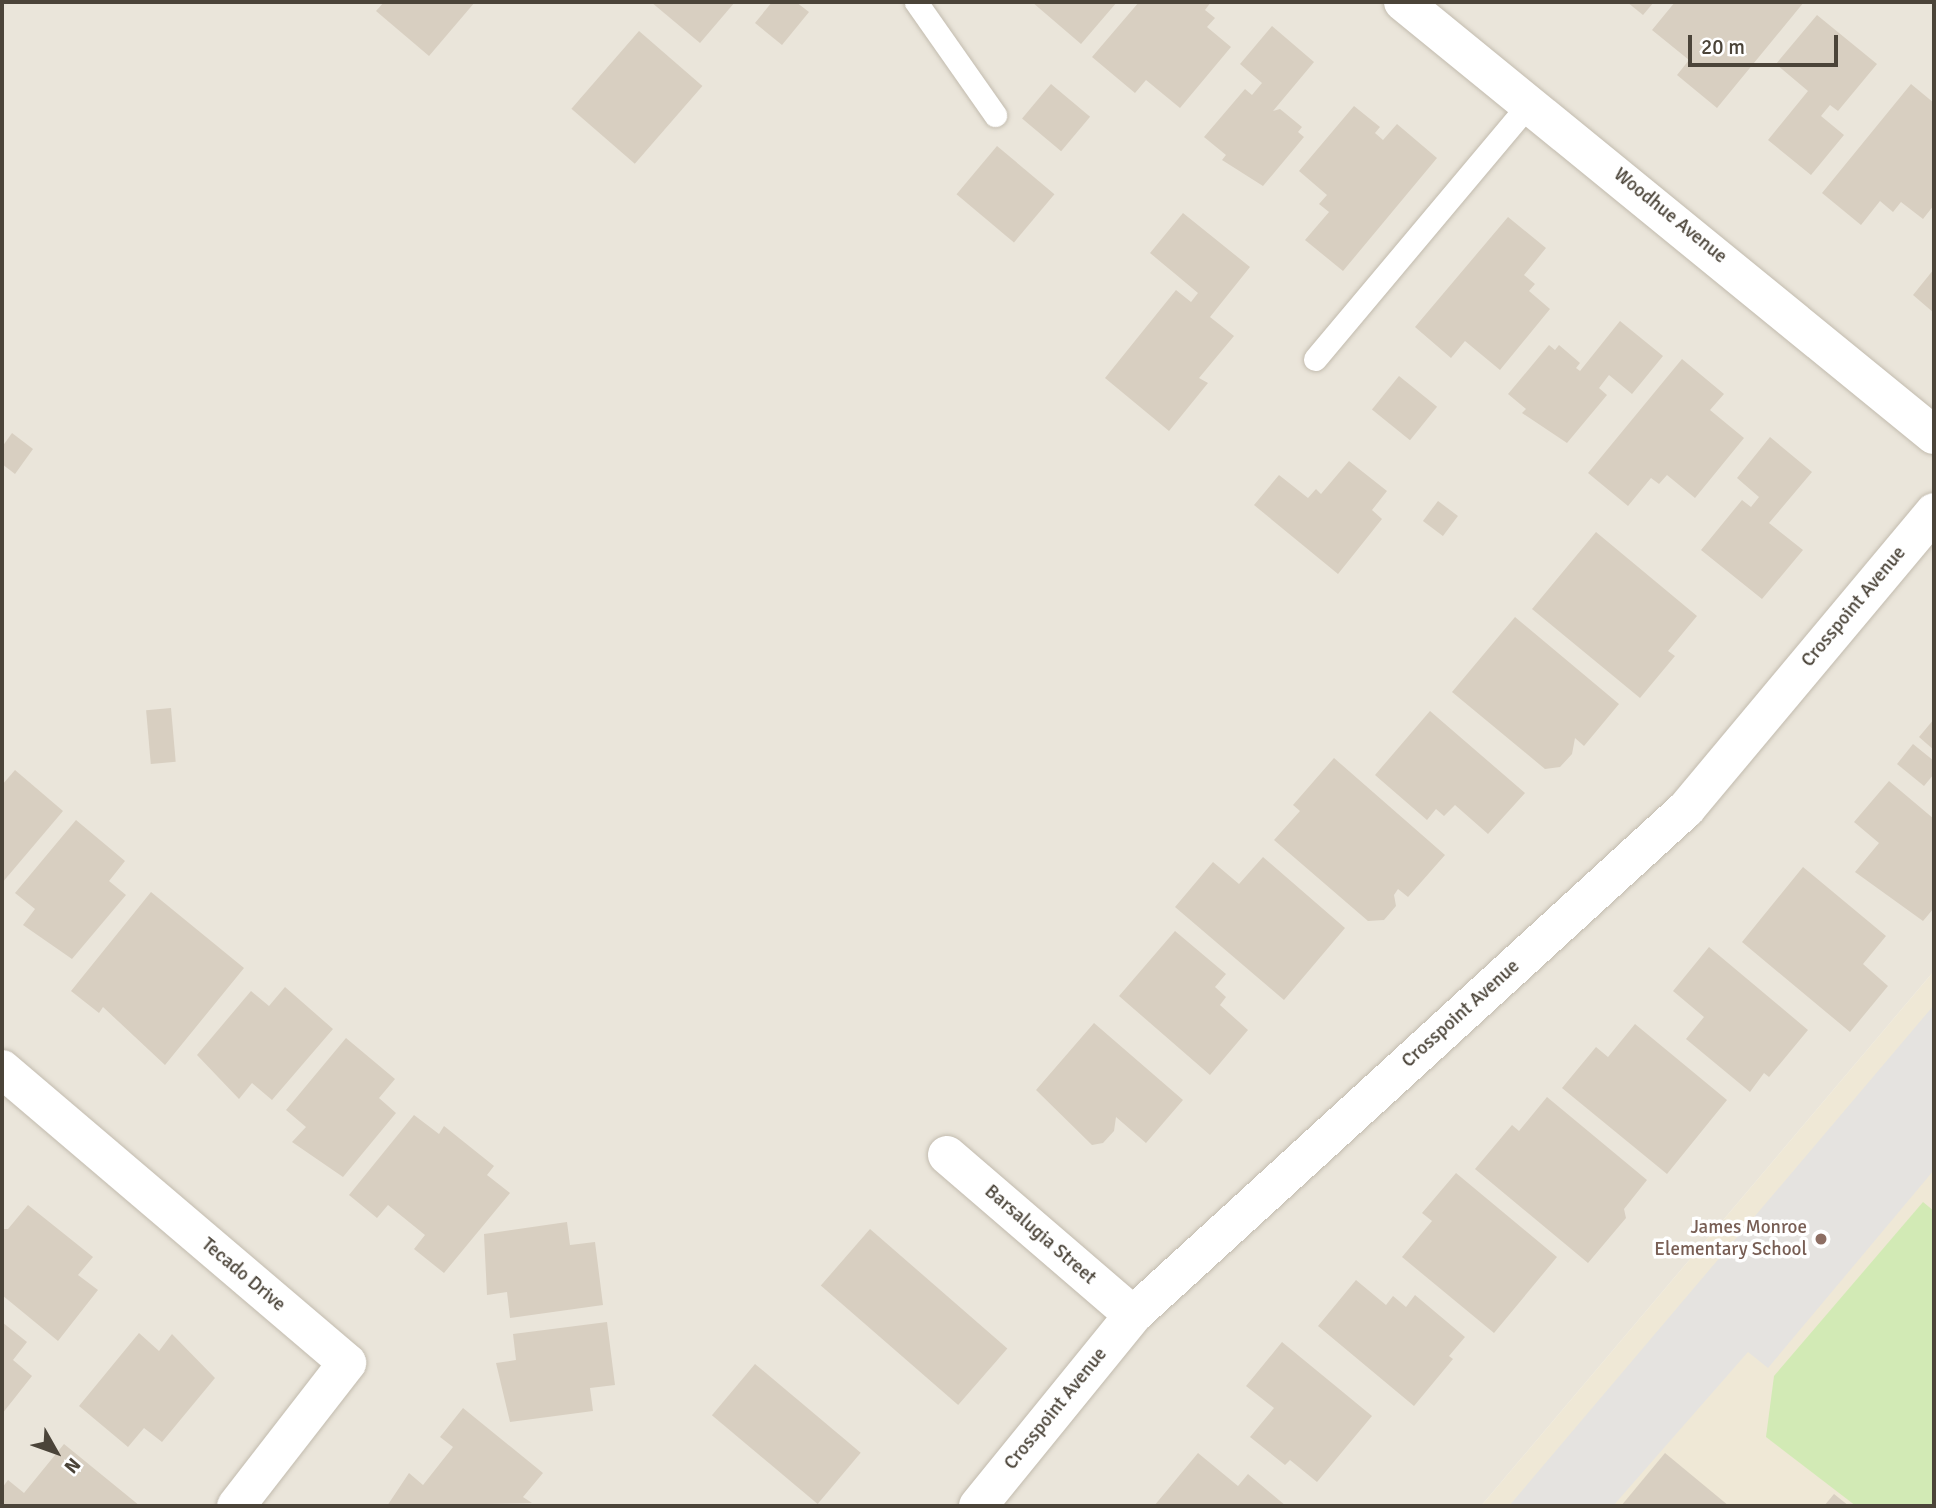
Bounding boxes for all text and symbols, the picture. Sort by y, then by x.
scale bar [1691,21,1842,65]
text: 20 m [1701,34,1745,60]
street label: Woodhue Avenue [1609,163,1731,269]
street label: Crosspoint Avenue [1797,542,1911,672]
street label: Crosspoint Avenue [1398,955,1524,1073]
street label: Barsalugia Street [980,1180,1100,1290]
place label: James Monroe Elementary School [1654,1217,1807,1261]
marker: James Monroe Elementary School [1813,1231,1829,1247]
street label: Tecado Drive [196,1233,290,1317]
street label: Crosspoint Avenue [1000,1343,1112,1475]
north arrow [21,1417,91,1487]
text: N [59,1453,86,1478]

